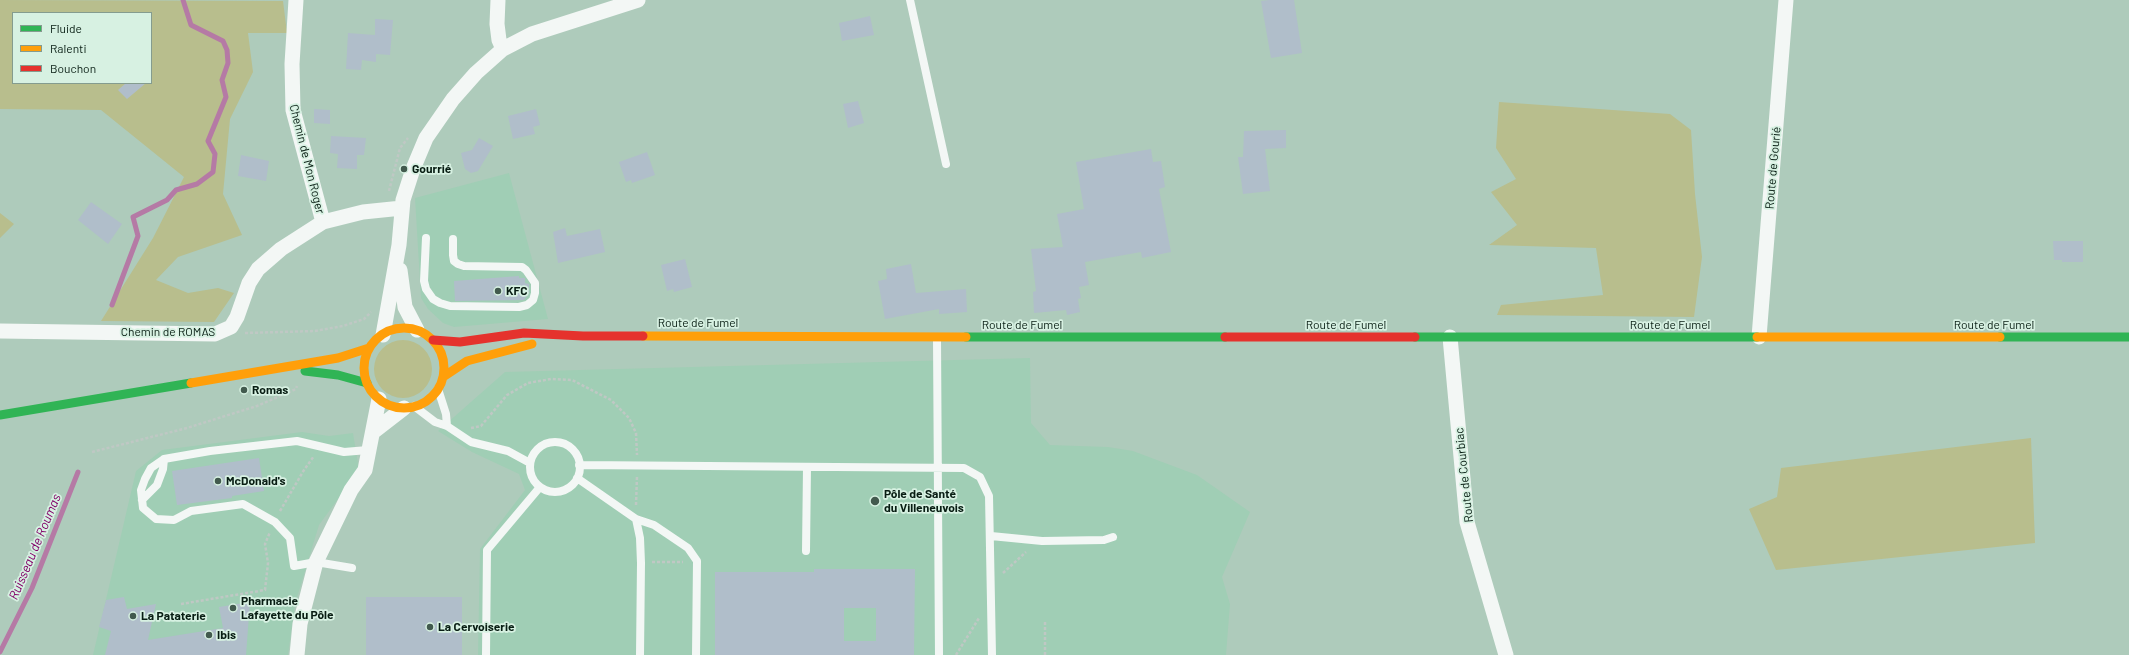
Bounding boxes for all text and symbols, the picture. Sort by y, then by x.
legend [12,12,152,84]
text: Fluide [50,21,82,35]
text: Ralenti [50,41,87,55]
text: Bouchon [50,61,96,75]
street label: Chemin de Mon Roger [286,103,328,215]
street label: Route de Gourié [1762,126,1784,210]
place label: Gourrié [412,162,451,176]
marker: Gourrié [399,164,409,174]
place label: KFC [506,284,528,298]
marker: KFC [493,286,503,296]
street label: Route de Fumel [658,316,738,330]
street label: Route de Fumel [982,318,1062,332]
street label: Route de Fumel [1306,318,1386,332]
street label: Route de Fumel [1630,318,1710,332]
street label: Route de Fumel [1954,318,2034,332]
street label: Chemin de ROMAS [121,325,215,339]
place label: Romas [252,383,288,397]
marker: Romas [239,385,249,395]
street label: Route de Courbiac [1452,427,1476,523]
place label: McDonald's [226,474,286,488]
marker: McDonald's [213,476,223,486]
place label: Pôle de Santé du Villeneuvois [884,487,964,515]
water label: Ruisseau de Roumas [6,492,64,602]
marker: Pôle de Santé du Villeneuvois [869,495,881,507]
place label: Pharmacie Lafayette du Pôle [241,594,333,622]
marker: Pharmacie Lafayette du Pôle [228,603,238,613]
place label: La Pataterie [141,609,206,623]
marker: La Pataterie [128,611,138,621]
place label: La Cervoiserie [438,620,515,634]
marker: La Cervoiserie [425,622,435,632]
place label: Ibis [217,628,236,642]
marker: Ibis [204,630,214,640]

